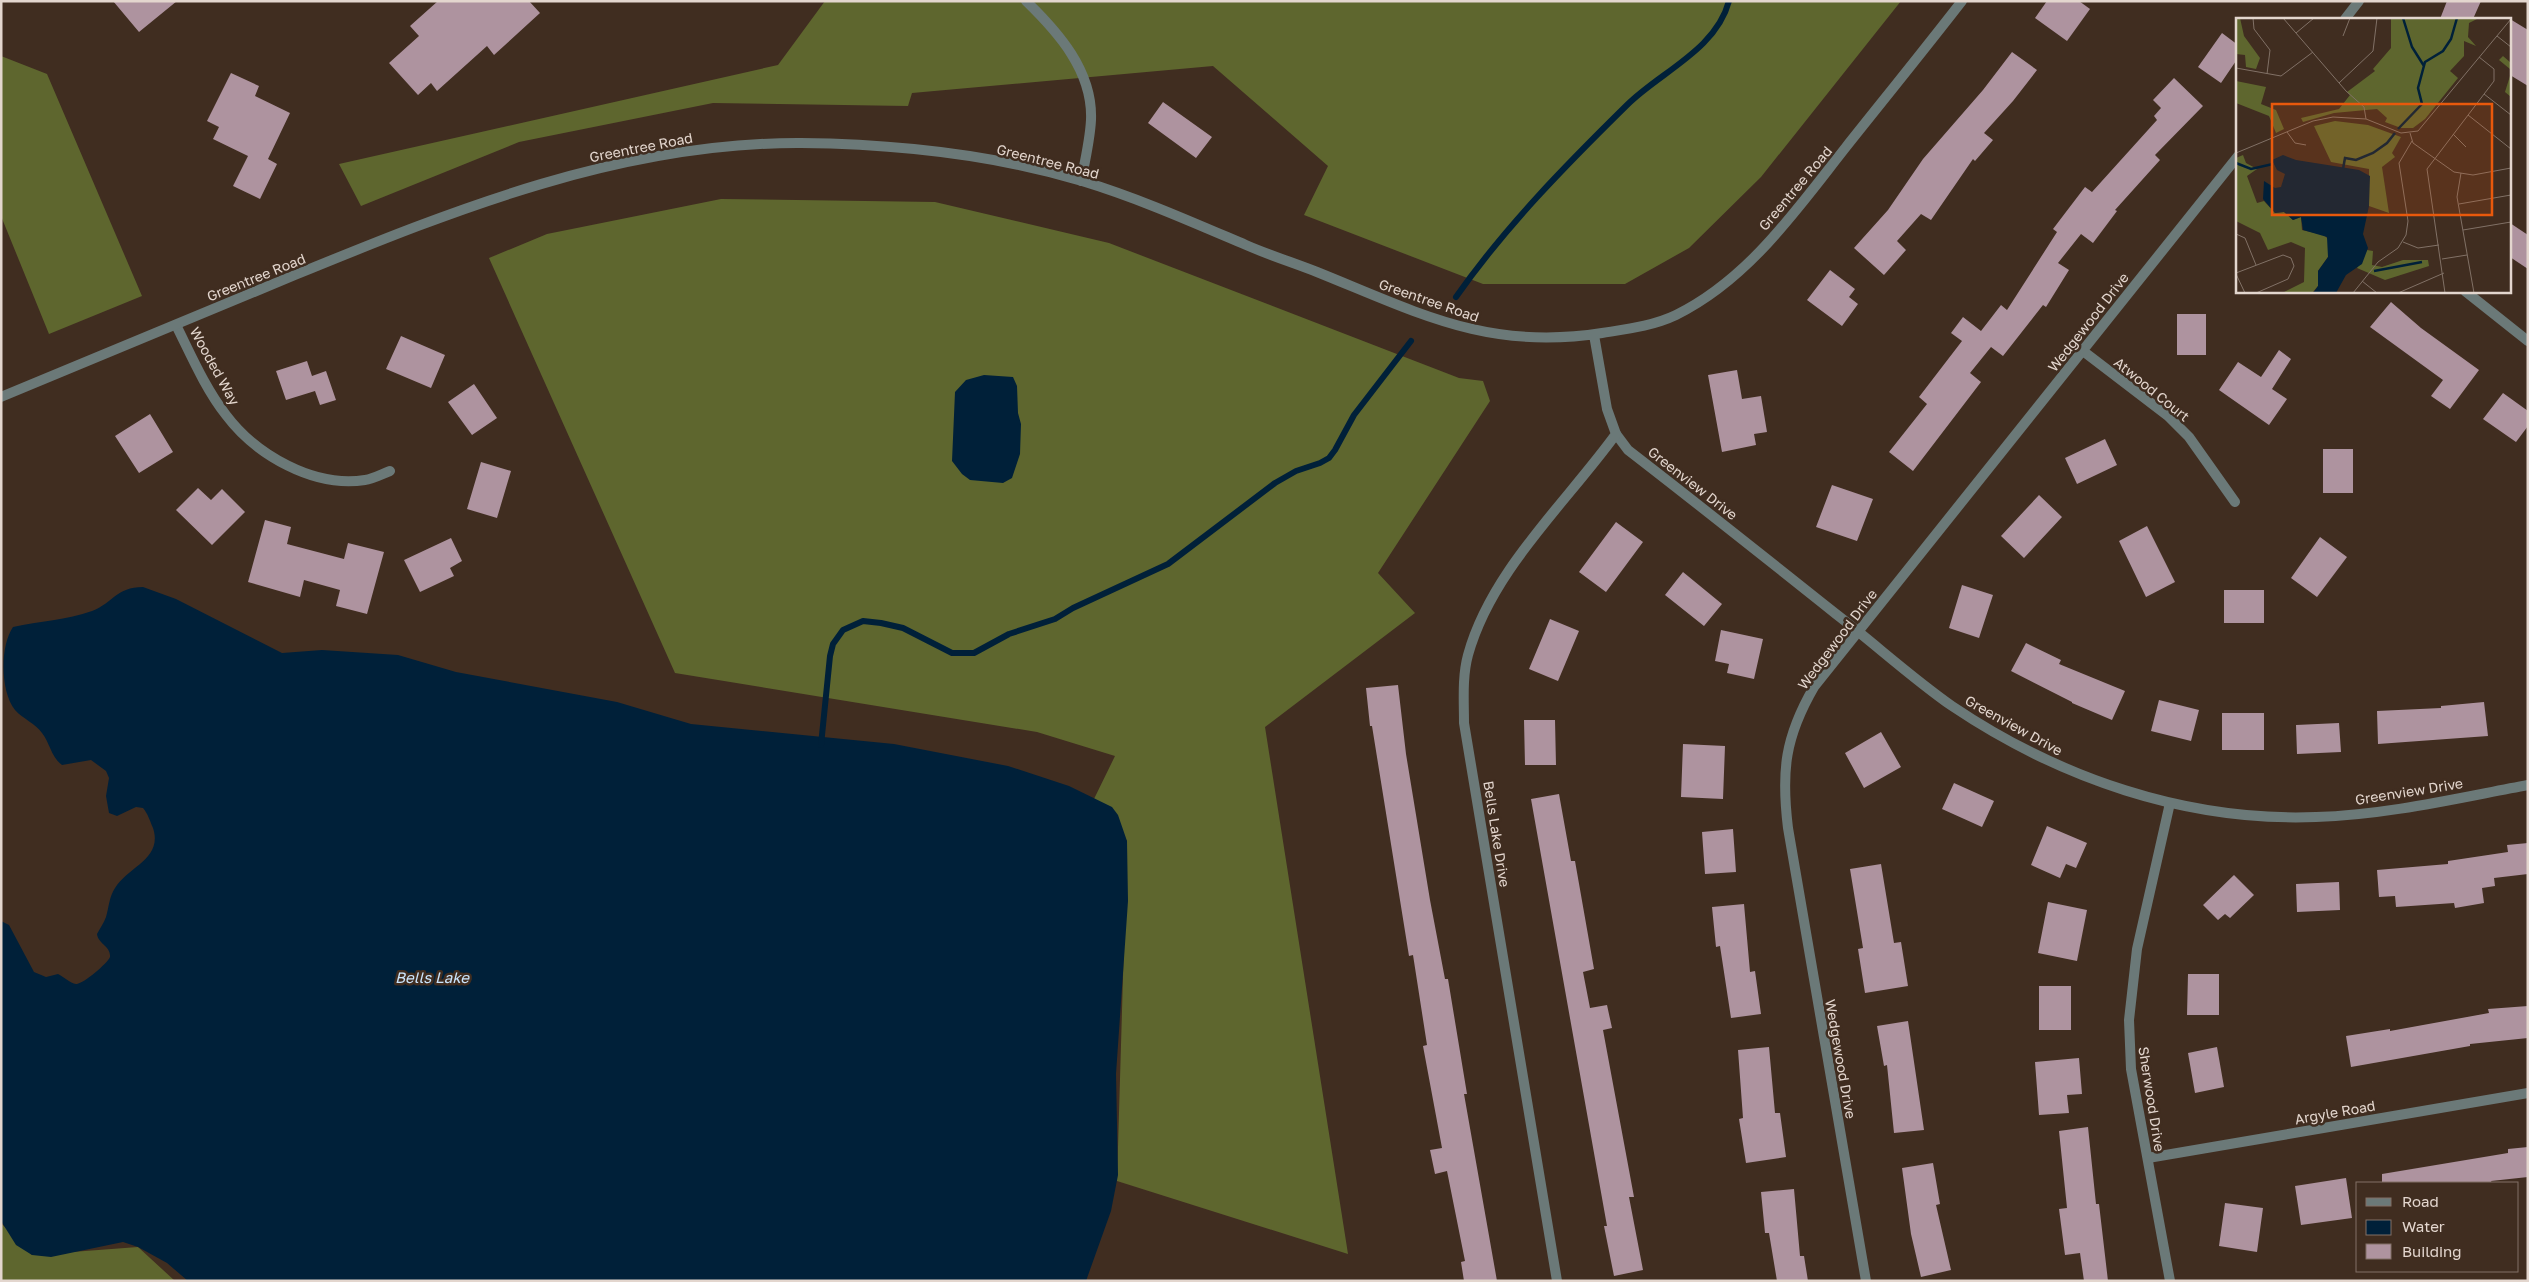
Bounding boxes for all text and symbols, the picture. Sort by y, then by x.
inset map [2236,18,2512,292]
street label: Greentree Road [588,129,694,165]
street label: Greentree Road [995,140,1101,182]
street label: Greentree Road [1755,142,1835,234]
street label: Greentree Road [204,249,308,305]
street label: Wedgewood Drive [2044,269,2132,375]
street label: Greentree Road [1377,275,1481,325]
street label: Wooded Way [187,324,244,408]
street label: Atwood Court [2111,353,2193,425]
street label: Greenview Drive [1645,443,1741,523]
street label: Wedgewood Drive [1794,586,1880,692]
street label: Greenview Drive [1962,691,2066,759]
street label: Greenview Drive [2354,774,2464,808]
street label: Bells Lake Drive [1480,780,1514,888]
water label: Bells Lake [395,968,470,986]
street label: Wedgewood Drive [1822,998,1860,1120]
street label: Sherwood Drive [2135,1045,2169,1153]
street label: Argyle Road [2293,1097,2377,1127]
legend [2356,1182,2519,1272]
text: Road [2402,1192,2439,1210]
text: Water [2402,1217,2445,1235]
text: Building [2402,1242,2462,1260]

